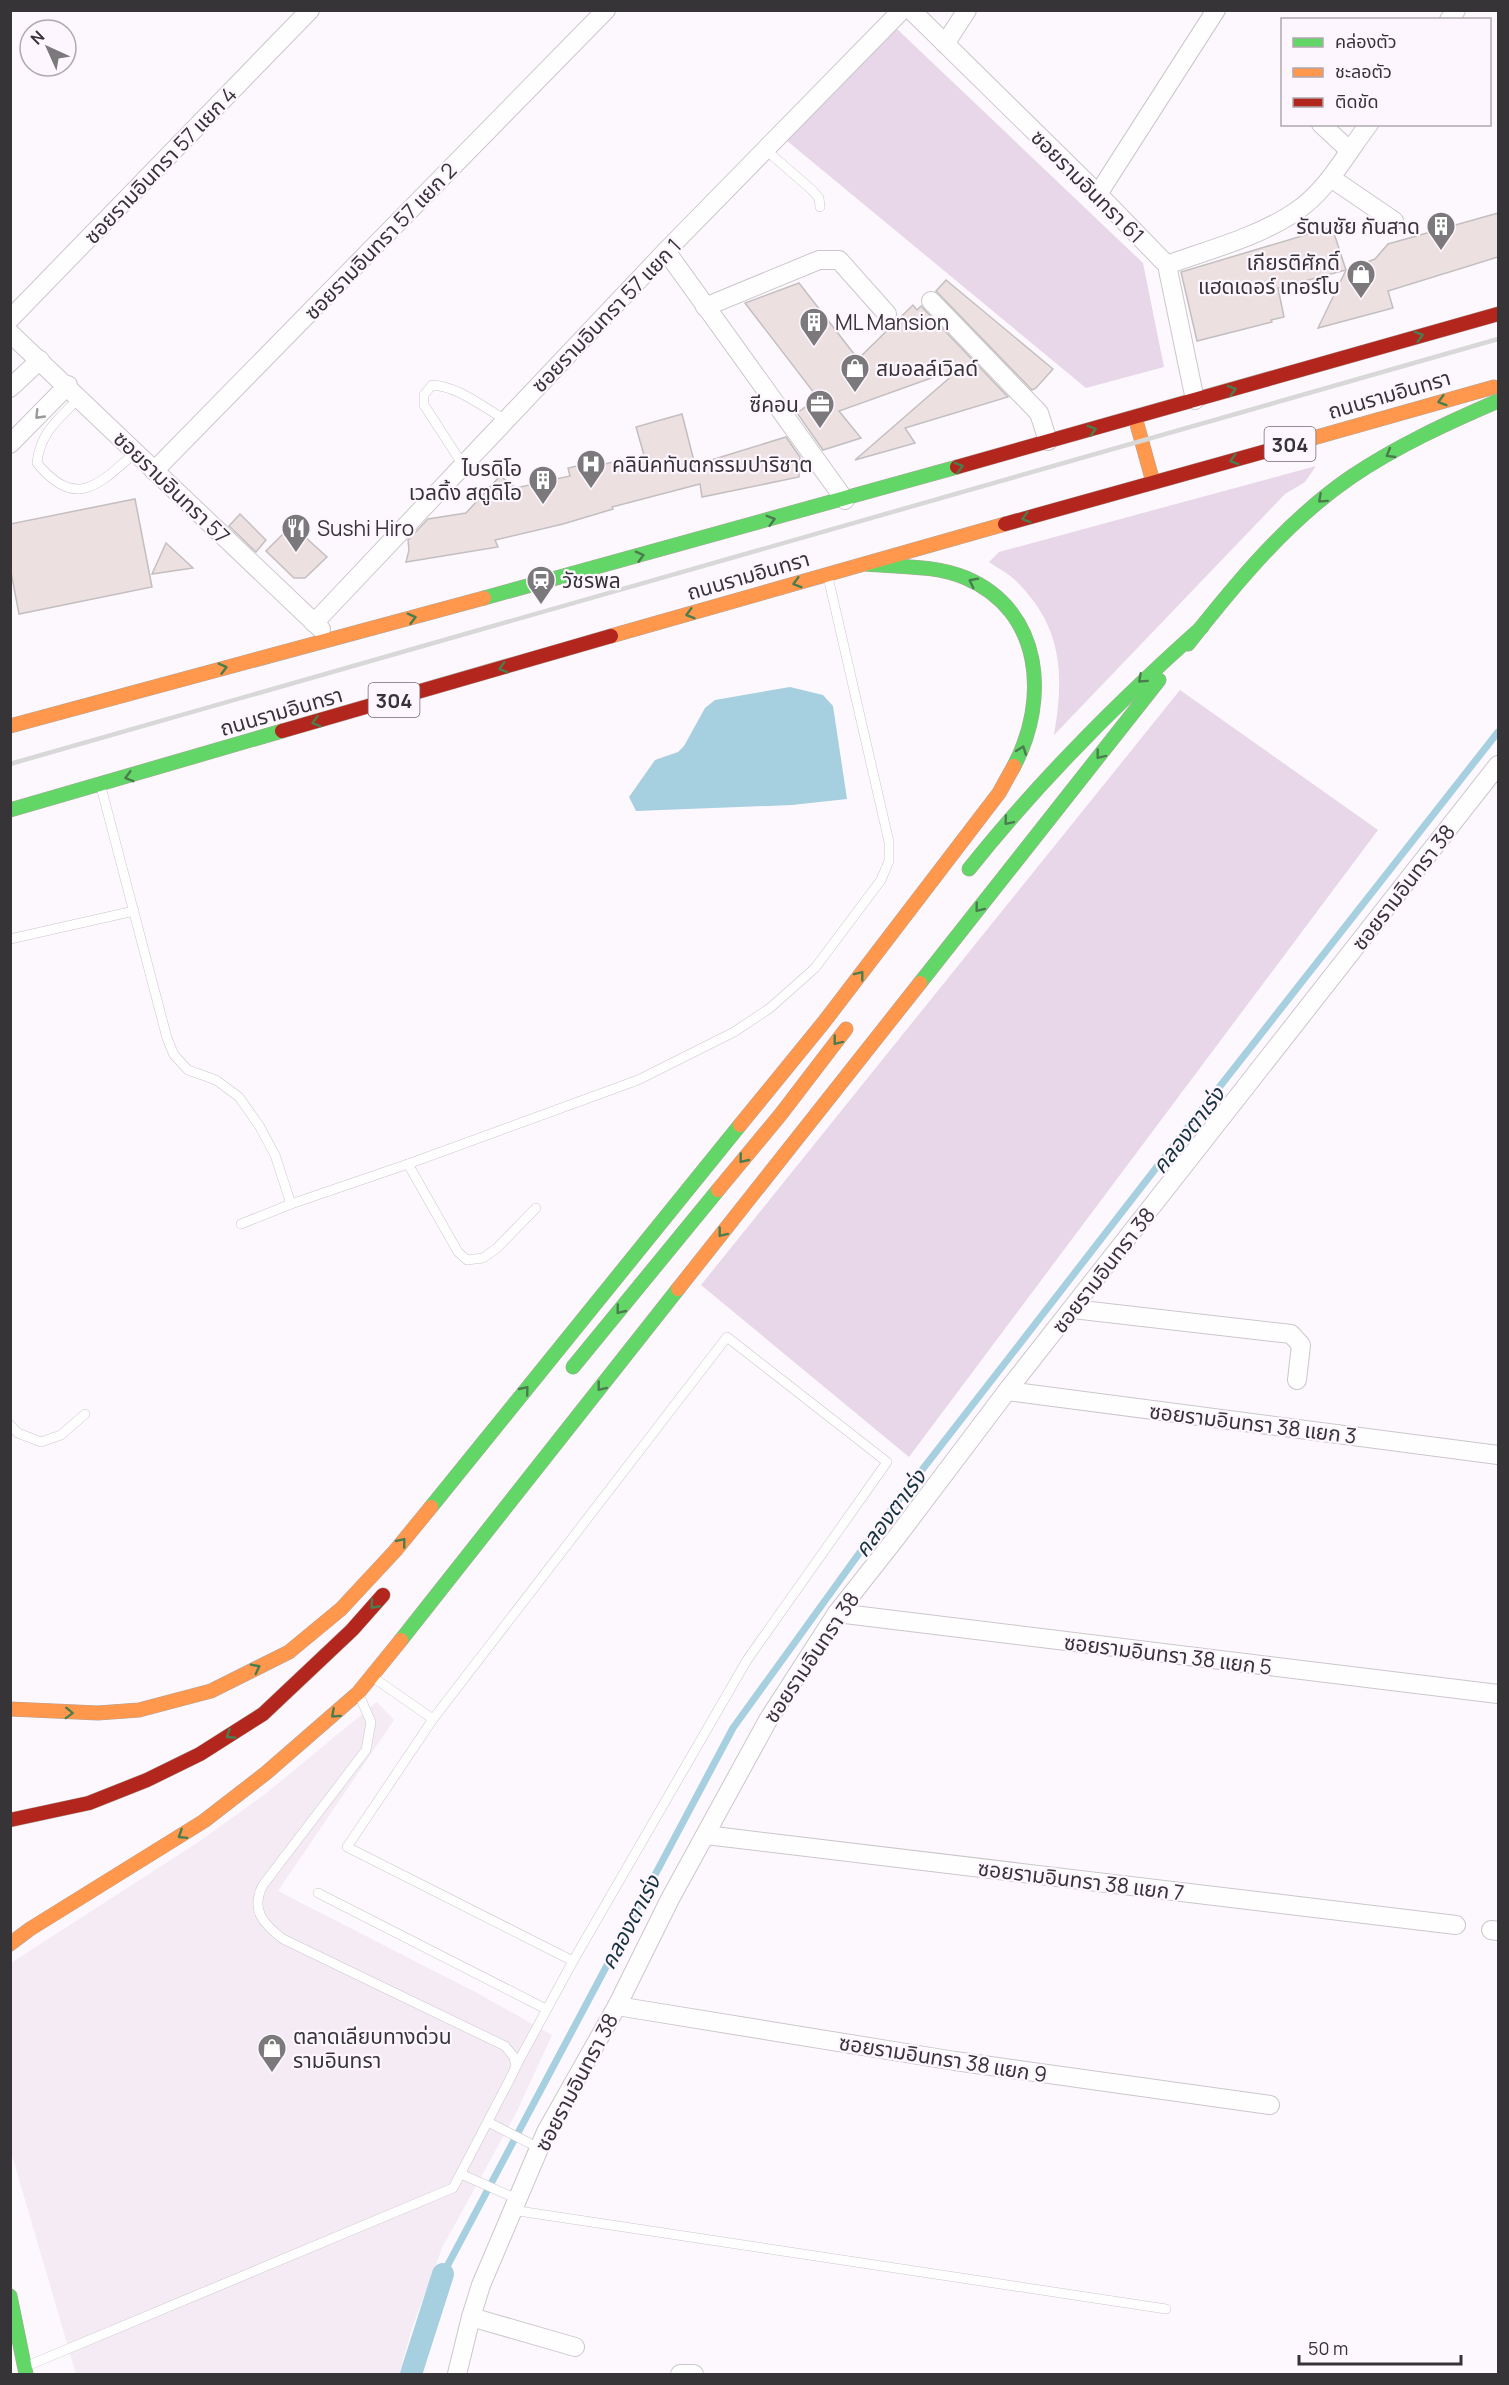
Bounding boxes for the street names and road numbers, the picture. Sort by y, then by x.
street label: ซอยรามอินทรา 57 แยก 4 [78,80,242,250]
street label: ซอยรามอินทรา 61 [1025,123,1151,249]
street label: ซอยรามอินทรา 57 แยก 2 [298,156,462,326]
street label: ซอยรามอินทรา 57 แยก 1 [525,232,687,398]
street label: ถนนรามอินทรา [1324,363,1454,425]
street label: ซอยรามอินทรา 57 [108,424,236,550]
road number: 304 [1264,427,1316,461]
street label: ถนนรามอินทรา [683,544,813,606]
street label: ถนนรามอินทรา [216,680,346,742]
road number: 304 [368,683,420,717]
street label: ซอยรามอินทรา 38 [1345,818,1461,956]
street label: ซอยรามอินทรา 38 [1045,1201,1161,1339]
street label: ซอยรามอินทรา 38 แยก 3 [1148,1396,1358,1450]
street label: ซอยรามอินทรา 38 [757,1586,865,1728]
street label: ซอยรามอินทรา 38 แยก 5 [1062,1627,1274,1681]
street label: ซอยรามอินทรา 38 แยก 7 [976,1853,1186,1907]
street label: ซอยรามอินทรา 38 [528,2008,624,2156]
street label: ซอยรามอินทรา 38 แยก 9 [837,2028,1049,2088]

